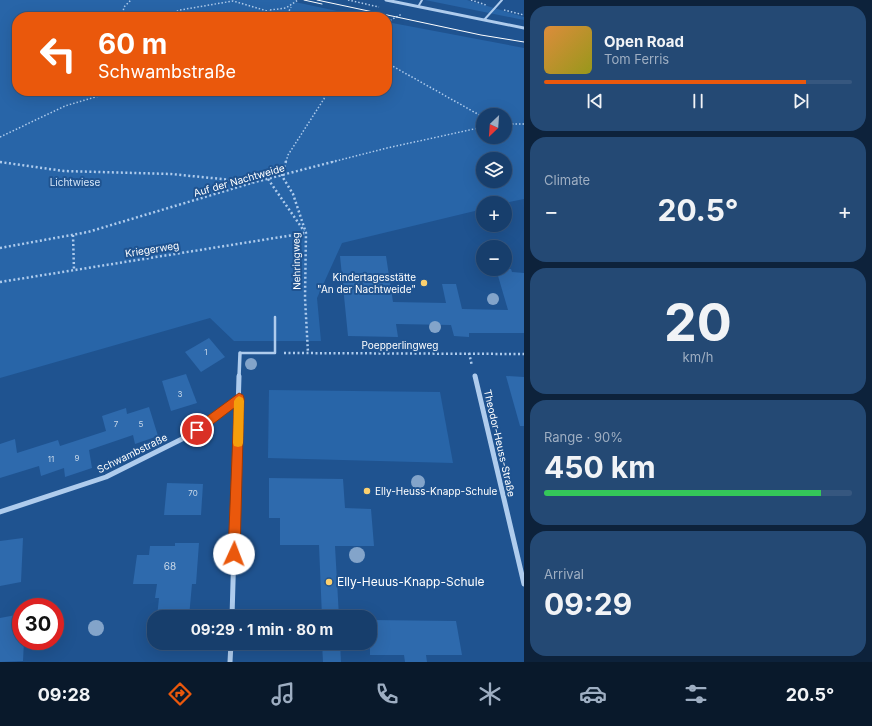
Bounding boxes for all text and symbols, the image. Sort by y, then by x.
text: 60 m [98,27,167,61]
icon: left [32,28,84,80]
text: Open Road [604,32,684,51]
text: Tom Ferris [604,51,669,67]
text: Schwambstraße [98,61,236,82]
icon: previous [584,90,606,112]
icon: pause [687,90,709,112]
icon: next [790,90,812,112]
north arrow [476,108,512,144]
map controls [476,108,512,276]
button: layers [476,152,512,188]
street label: Auf der Nachtweide [192,161,286,199]
text: Climate [544,172,590,188]
park label: Lichtwiese [50,176,100,188]
text: 20.5° [658,192,738,228]
button: + [476,196,512,232]
text: − [544,198,559,224]
text: + [837,198,852,224]
street label: Nehringweg [289,232,303,290]
street label: Kriegerweg [124,239,180,259]
button: − [476,240,512,276]
place label: Kindertagesstätte "An der Nachtweide" [317,271,416,295]
marker: Kindertagesstätte "An der Nachtweide" [419,278,429,288]
text: 20 [664,291,732,354]
street label: Poepperlingweg [361,339,439,351]
house number: 1 [204,347,208,357]
text: km/h [683,349,713,365]
street label: Theodor-Heuss-Straße [482,388,518,498]
house number: 3 [178,389,183,399]
pin [180,413,214,447]
house number: 7 [114,419,119,429]
house number: 5 [139,419,144,429]
icon: arrive [186,419,208,441]
text: Range · 90% [544,429,623,445]
street label: Schwambstraße [95,431,169,475]
text: 450 km [544,449,656,485]
house number: 9 [75,453,80,463]
house number: 11 [48,454,54,464]
place label: Elly-Heuss-Knapp-Schule [375,485,498,497]
marker: Elly-Heuss-Knapp-Schule [362,486,372,496]
house number: 70 [188,488,198,498]
position arrow [213,533,255,575]
house number: 68 [164,560,176,572]
text: Arrival [544,566,584,582]
place label: Elly-Heuus-Knapp-Schule [337,574,485,589]
marker: Elly-Heuus-Knapp-Schule [324,577,334,587]
text: 09:29 [544,586,632,622]
speed limit sign: 30 [12,598,64,650]
text: 09:29 · 1 min · 80 m [191,620,333,639]
icon: directions [166,680,194,708]
icon: music [269,680,297,708]
icon: phone [373,680,401,708]
icon: climate [476,680,504,708]
icon: car [579,680,607,708]
icon: filters [682,680,710,708]
text: 09:28 [38,684,91,705]
text: 20.5° [786,684,834,705]

